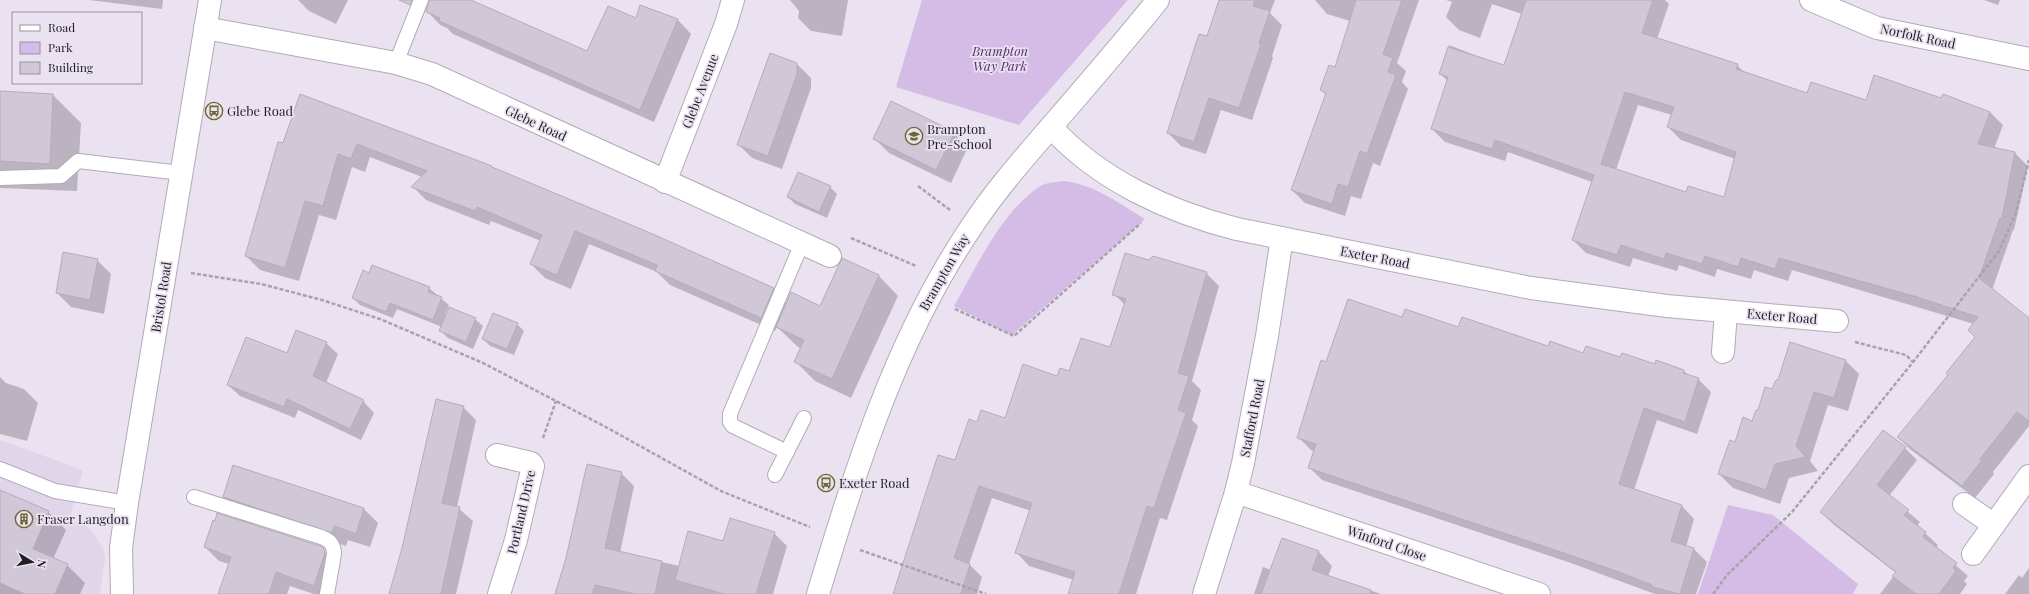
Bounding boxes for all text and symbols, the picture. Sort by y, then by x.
legend [12,12,142,84]
text: Road [48,19,75,35]
street label: Norfolk Road [1879,19,1958,52]
text: Park [48,39,73,55]
park label: Brampton Way Park [971,42,1028,74]
street label: Glebe Avenue [677,51,722,131]
text: Building [48,59,94,75]
bus stop icon: Glebe Road [204,101,224,121]
street label: Glebe Road [503,101,570,144]
place label: Glebe Road [227,102,293,119]
place label: Brampton Pre-School [927,120,992,152]
school or university icon: Brampton Pre-School [904,126,924,146]
street label: Brampton Way [915,230,973,313]
street label: Exeter Road [1339,241,1412,272]
street label: Bristol Road [147,260,175,334]
street label: Exeter Road [1746,304,1818,327]
street label: Stafford Road [1236,377,1268,458]
street label: Portland Drive [503,468,539,555]
bus stop icon: Exeter Road [816,473,836,493]
place label: Exeter Road [839,474,910,491]
building icon: Fraser Langdon [14,509,34,529]
place label: Fraser Langdon [37,510,129,527]
street label: Winford Close [1344,521,1429,564]
north arrow [12,542,52,582]
text: N [34,559,50,569]

